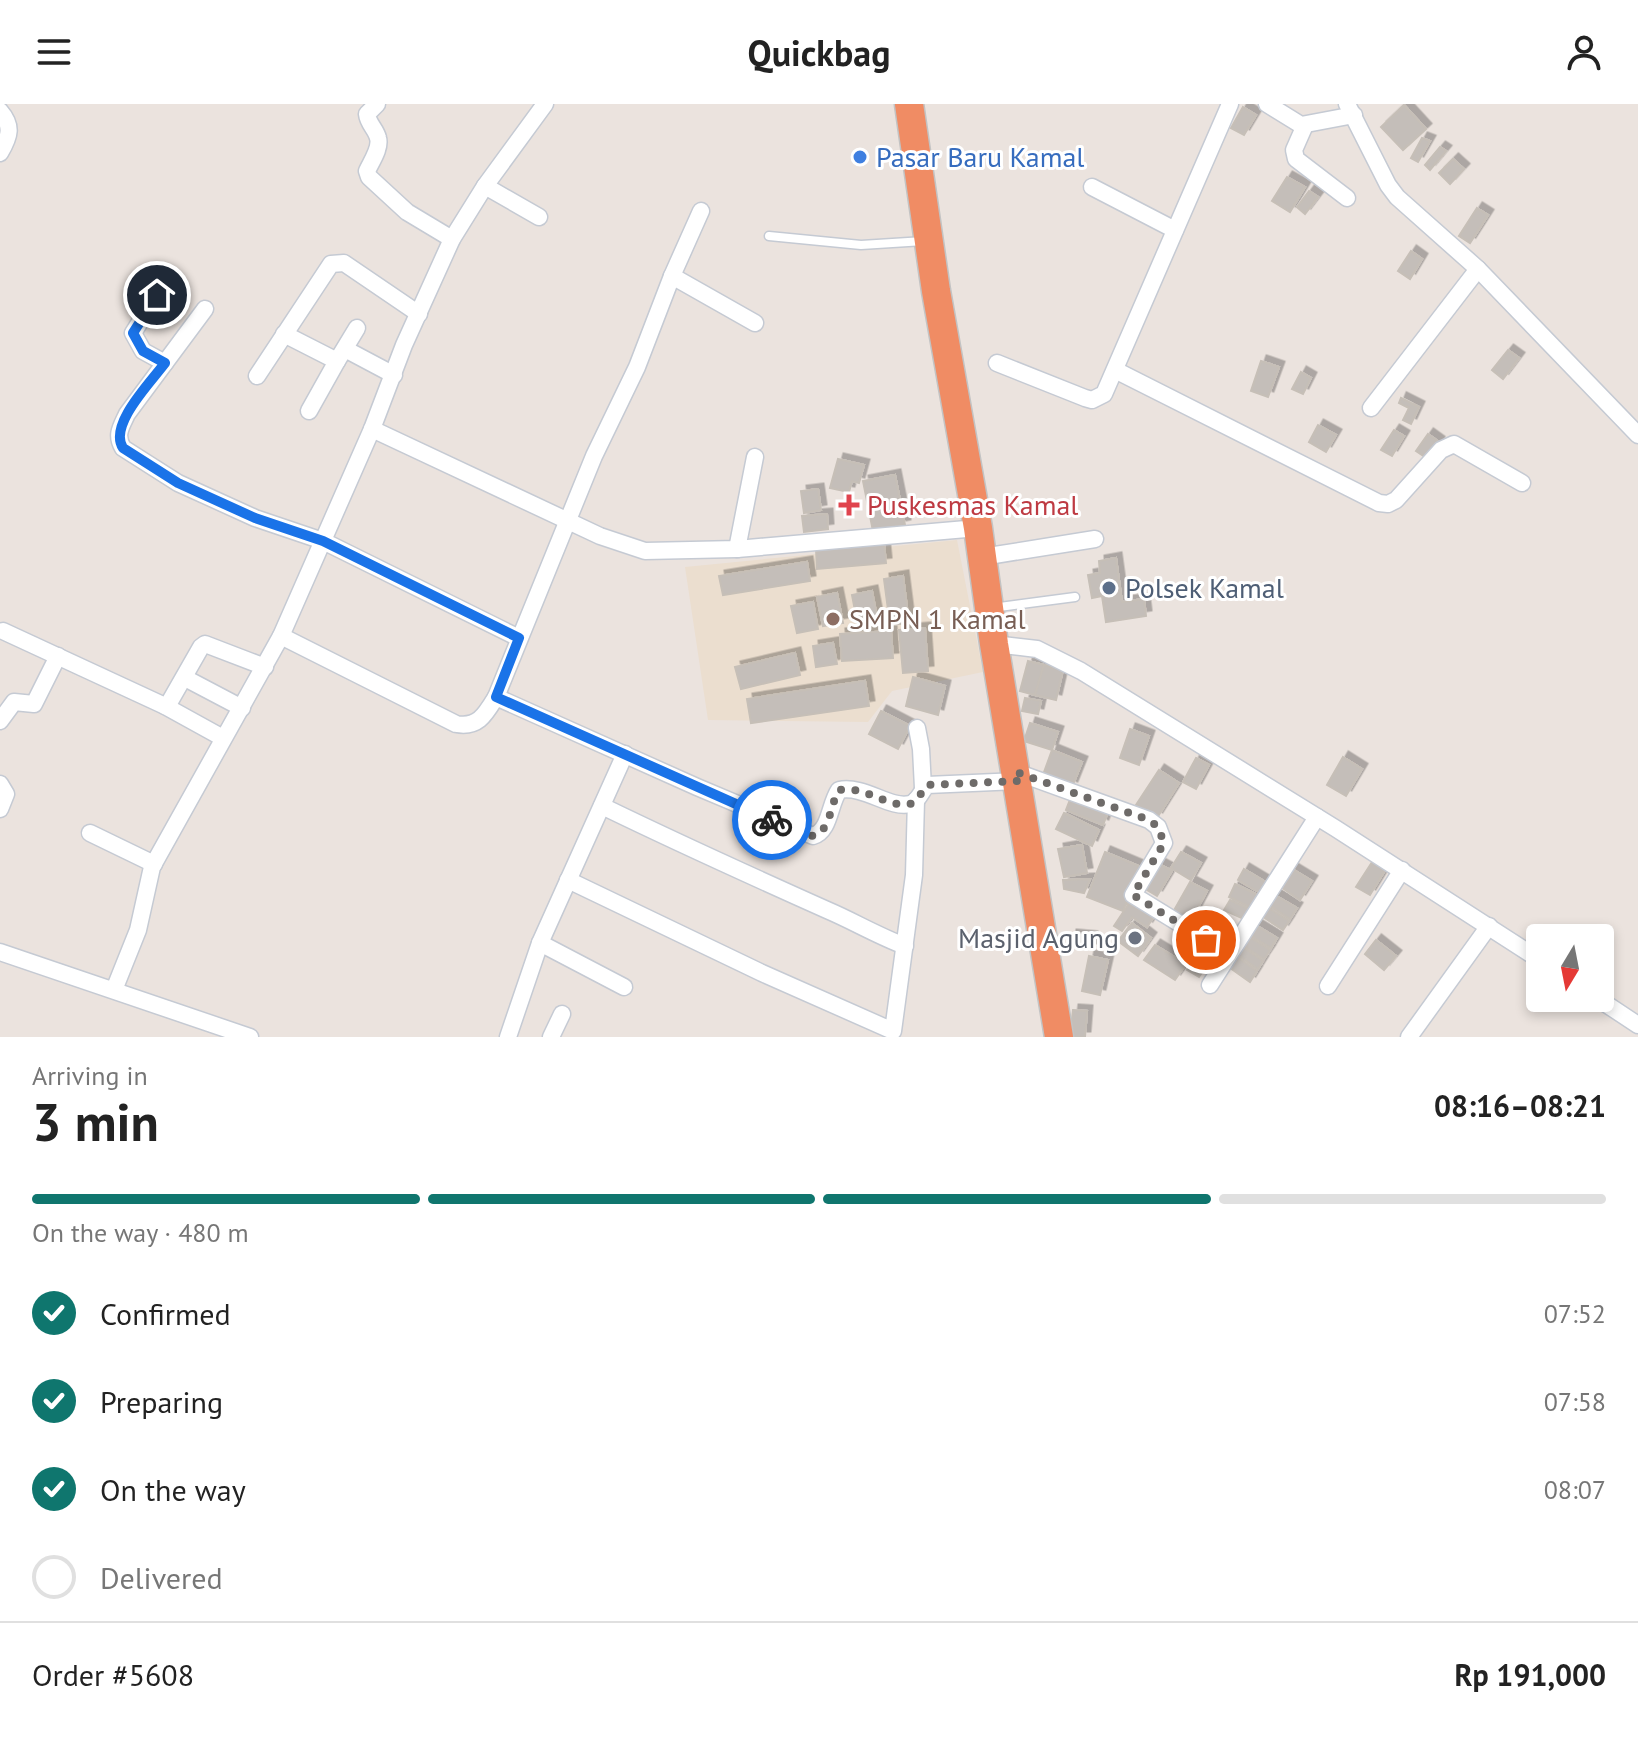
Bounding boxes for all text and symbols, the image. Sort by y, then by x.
text: Quickbag [748,29,890,76]
icon: menu [32,30,76,74]
icon: person [1562,30,1606,74]
place label: Pasar Baru Kamal [876,138,1085,175]
marker: Pasar Baru Kamal [851,148,869,166]
pin [123,261,191,329]
icon: home [135,273,179,317]
place label: Puskesmas Kamal [867,486,1079,523]
marker: Puskesmas Kamal [838,494,860,516]
place label: Polsek Kamal [1125,569,1284,606]
marker: Polsek Kamal [1100,579,1118,597]
place label: SMPN 1 Kamal [849,600,1026,637]
marker: SMPN 1 Kamal [824,610,842,628]
courier [732,780,812,860]
icon: bike [750,798,794,842]
pin [1172,906,1240,974]
icon: bag [1184,918,1228,962]
place label: Masjid Agung [958,919,1119,956]
north arrow [1526,924,1614,1012]
map controls [1526,924,1614,1012]
marker: Masjid Agung [1126,929,1144,947]
text: Arriving in [32,1059,148,1092]
text: 08:16–08:21 [1434,1086,1606,1125]
text: 3 min [32,1088,159,1155]
text: On the way · 480 m [32,1216,249,1249]
icon: check [32,1291,76,1335]
text: Confirmed [100,1294,231,1333]
text: 07:52 [1544,1297,1606,1330]
icon: check [32,1379,76,1423]
text: Preparing [100,1382,223,1421]
text: 07:58 [1544,1385,1606,1418]
icon: check [32,1467,76,1511]
text: On the way [100,1470,246,1509]
text: 08:07 [1544,1473,1606,1506]
text: Delivered [100,1558,223,1597]
text: Order #5608 [32,1655,194,1694]
text: Rp 191,000 [1455,1655,1606,1694]

